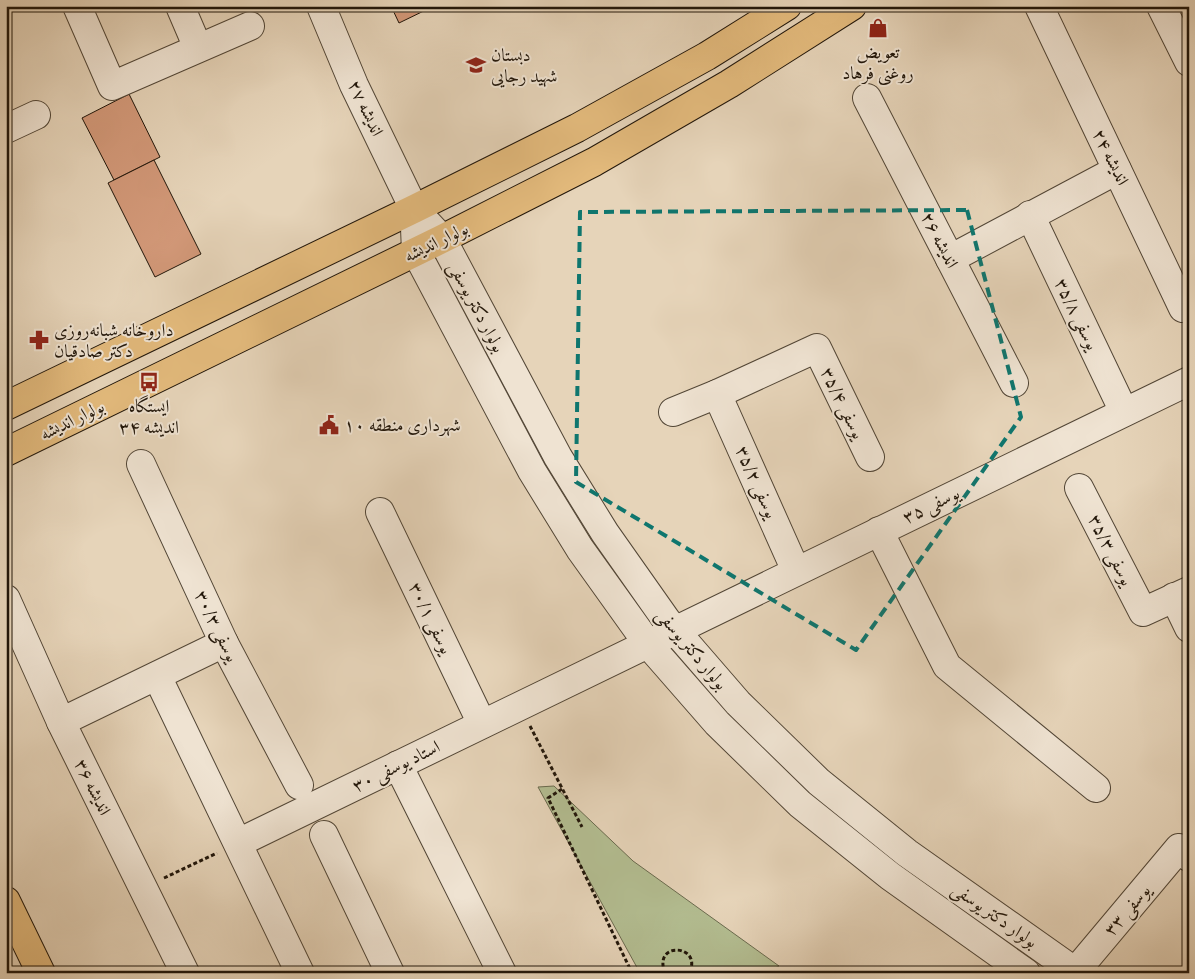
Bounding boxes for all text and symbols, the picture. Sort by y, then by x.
shop icon: تعویض روغنی فرهاد [867,17,889,39]
place label: تعویض روغنی فرهاد [842,40,914,86]
place label: دبستان شهید رجایی [491,43,557,88]
school or university icon: دبستان شهید رجایی [465,54,487,76]
street label: اندیشه ۲۷ [342,76,390,140]
street label: اندیشه ۲۴ [1087,125,1135,189]
street label: اندیشه ۲۶ [916,208,964,272]
street label: بولوار اندیشه [400,216,472,268]
street label: بولوار دکتر یوسفی [442,257,511,357]
street label: یوسفی ۳۵/۸ [1048,274,1105,356]
place label: داروخانه شبانه‌روزی دکتر صادقیان [54,318,174,363]
pharmacy icon: داروخانه شبانه‌روزی دکتر صادقیان [28,329,50,351]
street label: یوسفی ۳۵/۴ [814,363,871,445]
bus stop icon: ایستگاه اندیشه ۳۴ [138,371,160,393]
street label: بولوار اندیشه [36,394,108,446]
place label: ایستگاه اندیشه ۳۴ [119,394,179,439]
place label: شهرداری منطقه ۱۰ [344,413,461,437]
public building icon: شهرداری منطقه ۱۰ [318,414,340,436]
street label: یوسفی ۳۵/۲ [729,442,784,524]
street label: یوسفی ۳۵ [898,480,965,530]
street label: یوسفی ۳۵/۳ [1082,510,1140,592]
street label: یوسفی ۳۰/۱ [402,578,459,660]
street label: یوسفی ۳۰/۳ [188,586,245,668]
street label: بولوار دکتر یوسفی [650,603,733,696]
street label: استاد یوسفی ۳۰ [348,734,444,799]
street label: اندیشه ۳۶ [69,755,117,819]
street label: بولوار دکتر یوسفی [947,877,1043,954]
street label: یوسفی ۳۳ [1098,878,1157,942]

